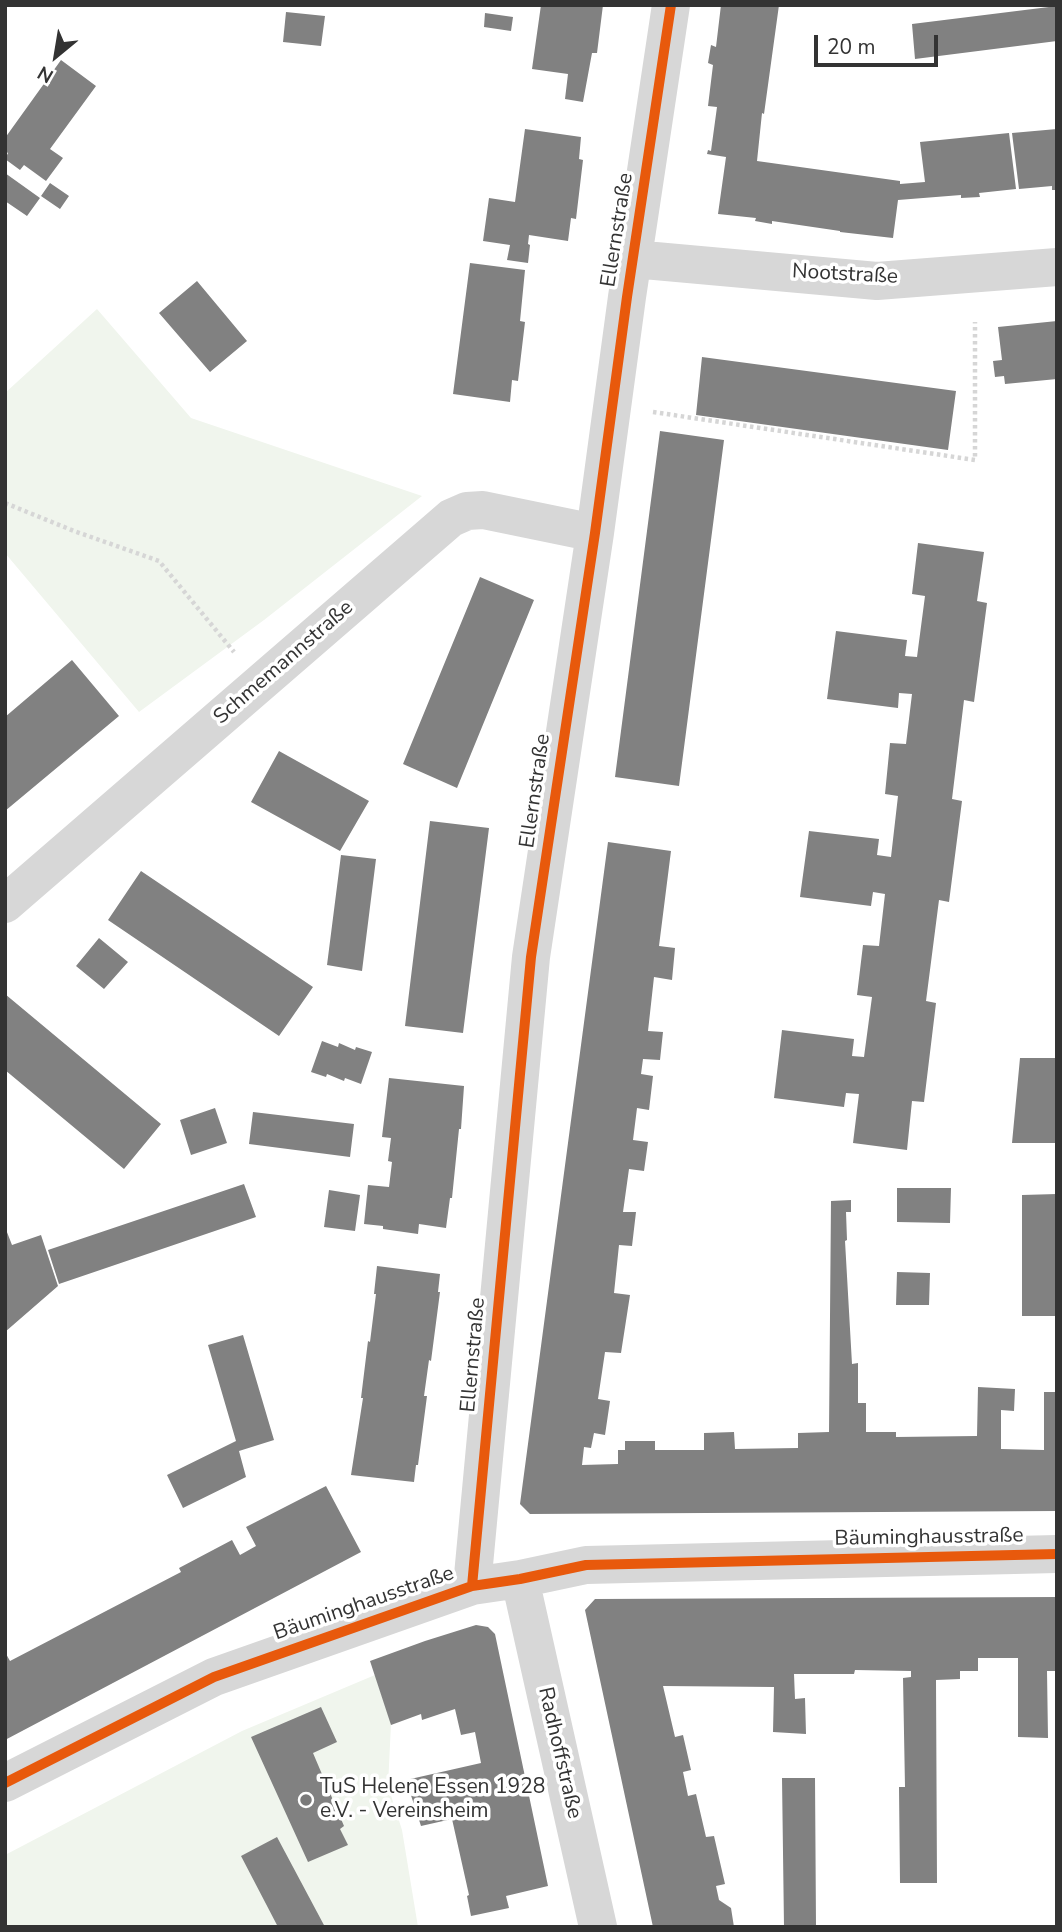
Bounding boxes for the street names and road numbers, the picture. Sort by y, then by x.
street label: Ellernstraße [597,171,639,289]
street label: Nootstraße [791,260,899,290]
street label: Schmemannstraße [209,596,359,730]
street label: Ellernstraße [516,732,556,850]
street label: Ellernstraße [456,1297,492,1413]
street label: Bäuminghausstraße [834,1524,1024,1552]
street label: Bäuminghausstraße [270,1561,458,1647]
street label: Radhoffstraße [532,1685,586,1821]

